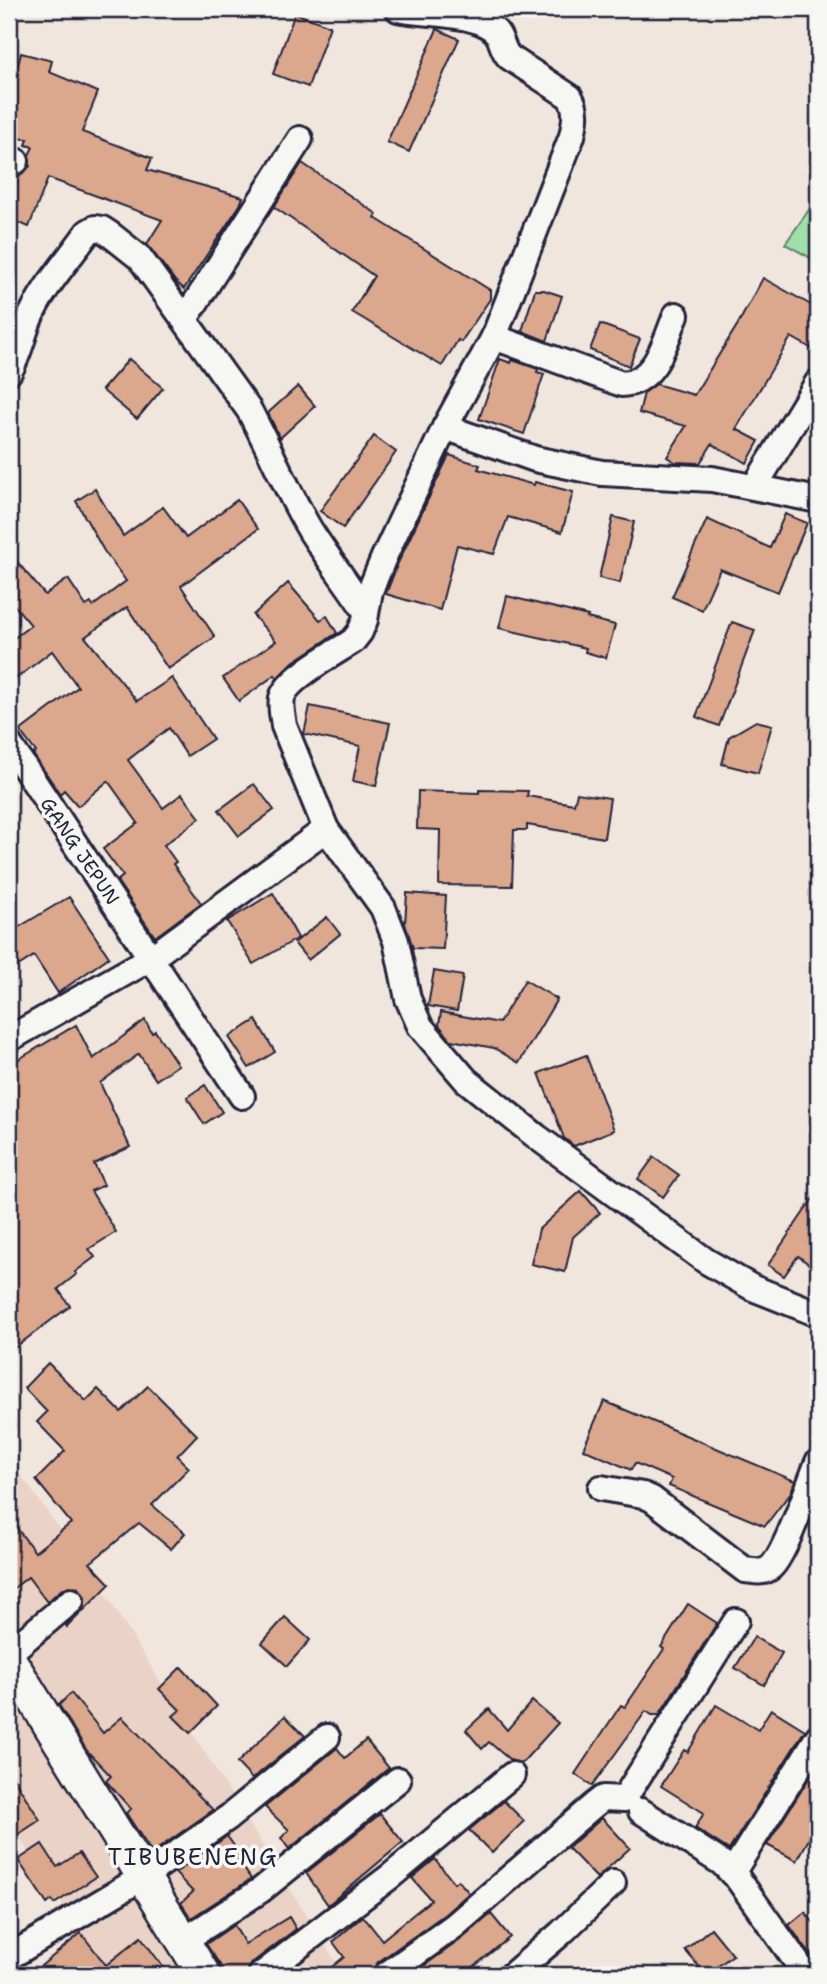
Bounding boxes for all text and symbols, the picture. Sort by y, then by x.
street label: GANG JEPUN [35,792,125,910]
district label: TIBUBENENG [108,1842,278,1872]

